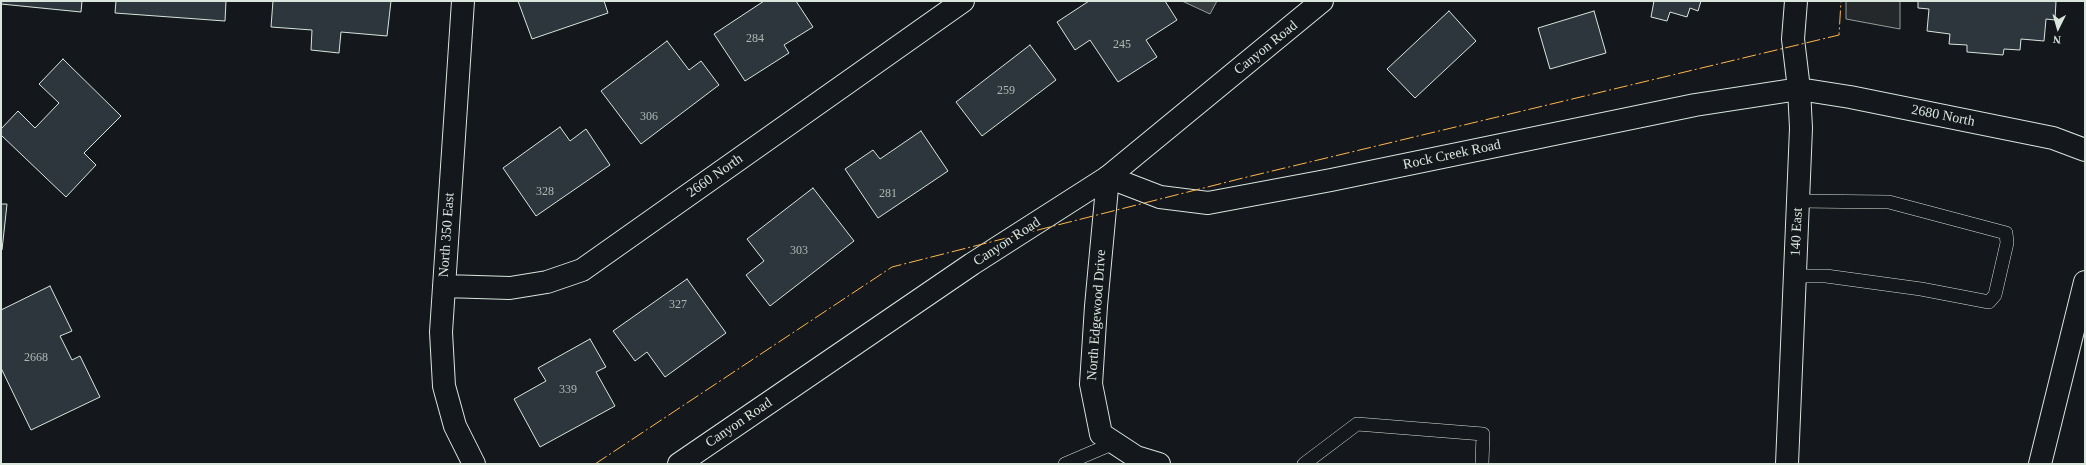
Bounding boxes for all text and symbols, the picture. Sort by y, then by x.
north arrow [2038,8,2078,48]
street label: Canyon Road [1231,17,1301,79]
house number: 284 [746,32,764,46]
text: N [2052,34,2061,46]
house number: 245 [1113,38,1131,52]
house number: 259 [997,84,1015,98]
street label: 2680 North [1910,102,1976,130]
house number: 306 [640,110,658,124]
street label: Rock Creek Road [1402,136,1502,174]
street label: 2660 North [684,151,746,201]
house number: 328 [536,185,554,199]
house number: 281 [879,187,897,201]
street label: North 350 East [436,192,458,278]
street label: 140 East [1787,207,1807,257]
street label: Canyon Road [970,214,1044,270]
house number: 303 [790,244,808,258]
street label: North Edgewood Drive [1084,249,1110,381]
house number: 327 [669,298,687,312]
house number: 2668 [24,351,48,365]
house number: 339 [559,383,577,397]
street label: Canyon Road [703,395,775,451]

